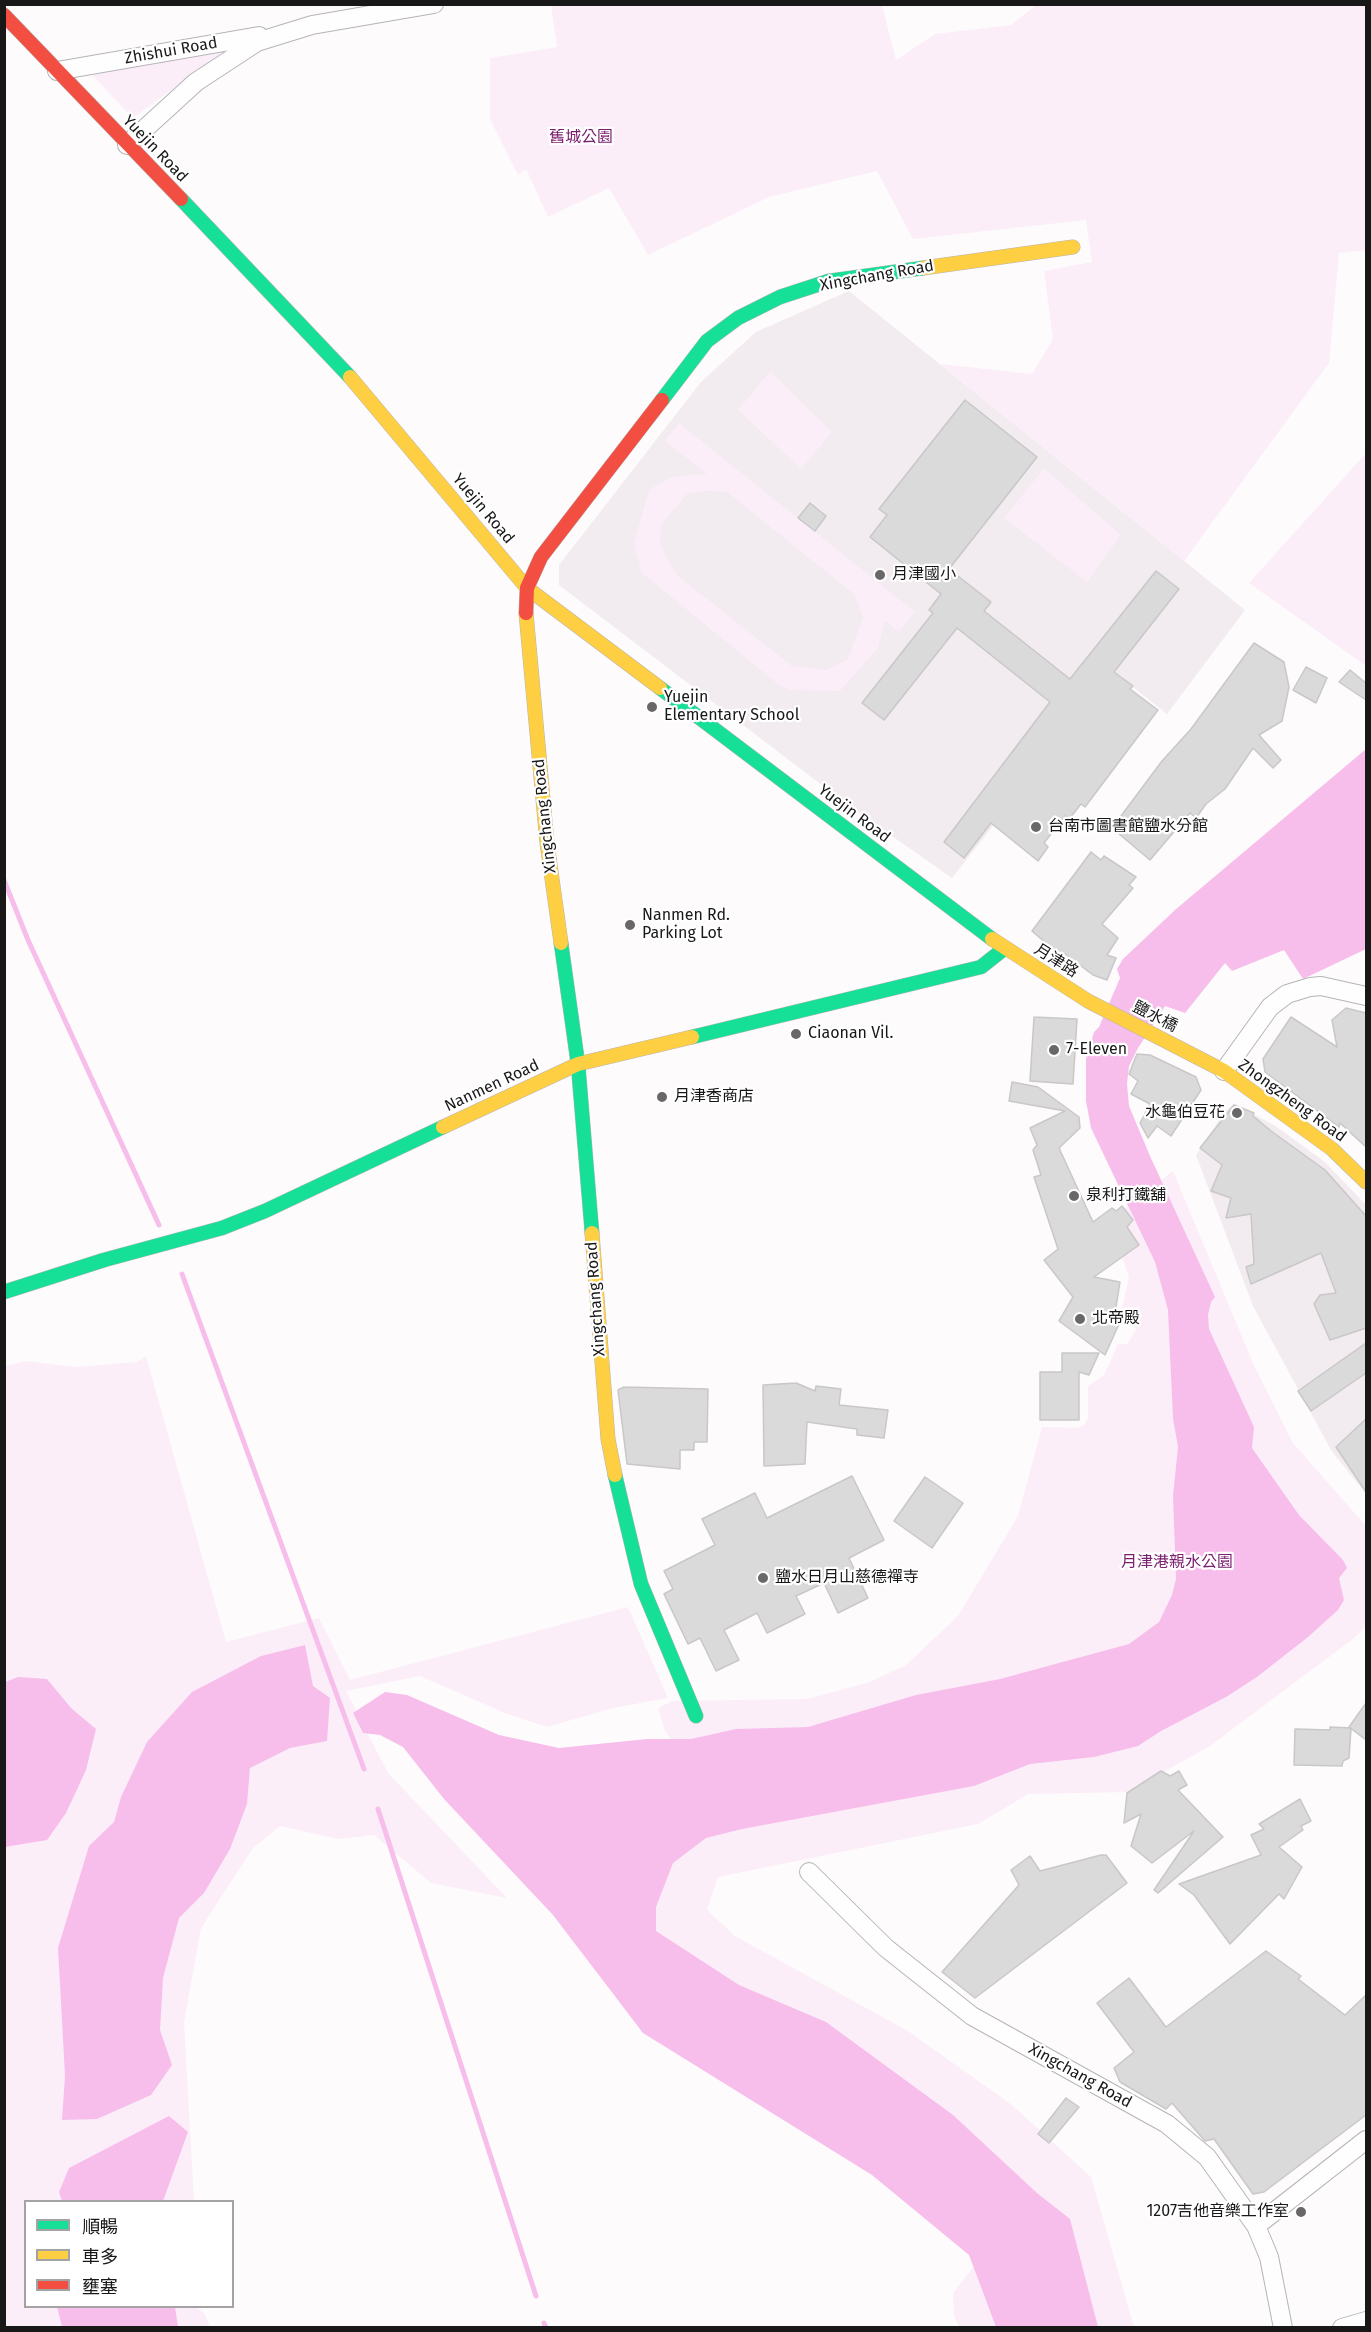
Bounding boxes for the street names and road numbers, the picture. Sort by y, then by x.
street label: Zhishui Road [123,33,219,69]
street label: Yuejin Road [118,112,192,186]
street label: Xingchang Road [819,257,935,295]
street label: Yuejin Road [448,470,518,548]
street label: Xingchang Road [529,758,561,874]
street label: Yuejin Road [814,781,894,847]
street label: 月津路 [1031,940,1081,982]
street label: 鹽水橋 [1129,998,1181,1036]
street label: Zhongzheng Road [1234,1055,1350,1147]
street label: Nanmen Road [442,1056,542,1116]
street label: Xingchang Road [582,1241,610,1357]
street label: Xingchang Road [1025,2040,1135,2112]

